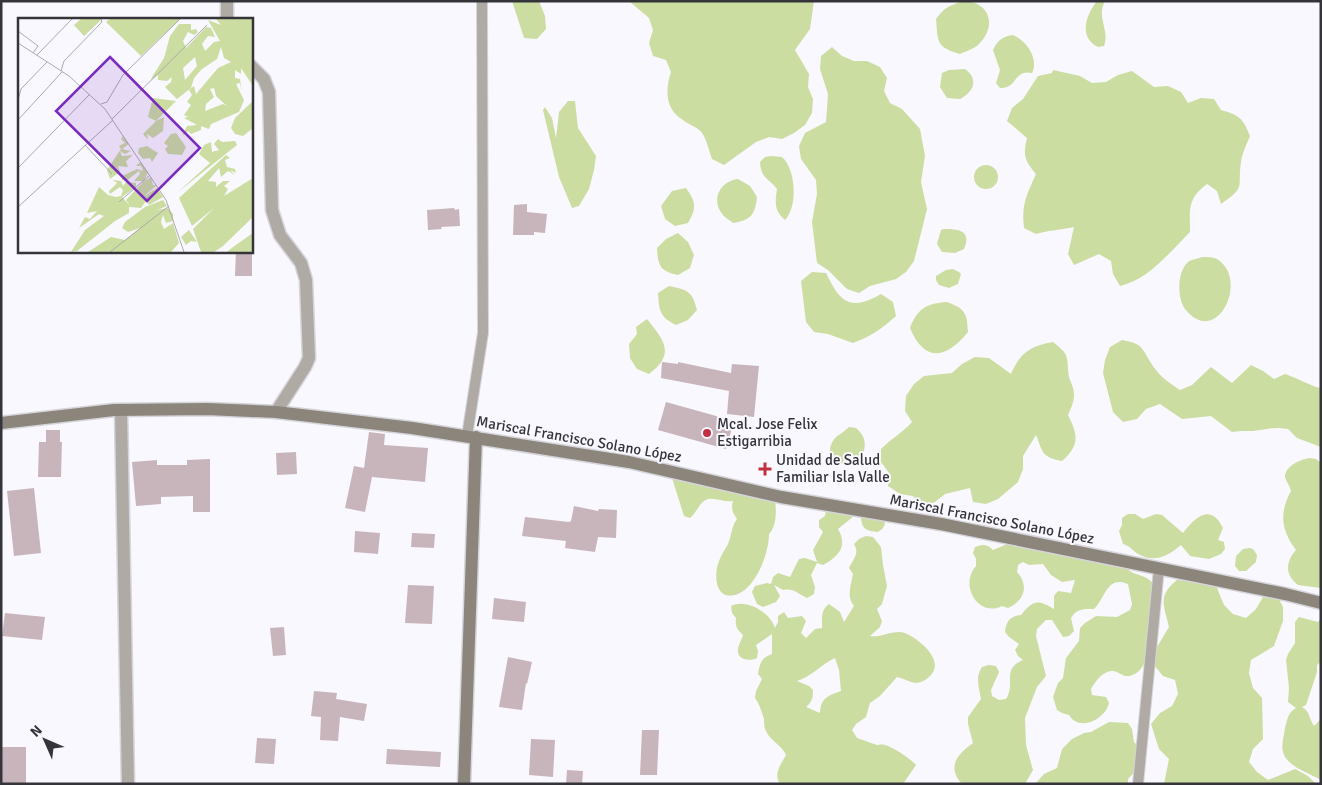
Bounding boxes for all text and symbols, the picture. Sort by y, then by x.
inset map [18,18,252,252]
street label: Mariscal Francisco Solano López [475,412,683,466]
place label: Mcal. Jose Felix Estigarribia [717,415,818,450]
marker: Mcal. Jose Felix Estigarribia [701,427,713,439]
place label: Unidad de Salud Familiar Isla Valle [776,451,890,486]
marker: Unidad de Salud Familiar Isla Valle [758,462,772,476]
street label: Mariscal Francisco Solano López [888,490,1096,548]
north arrow [20,715,70,765]
text: N [27,722,46,741]

